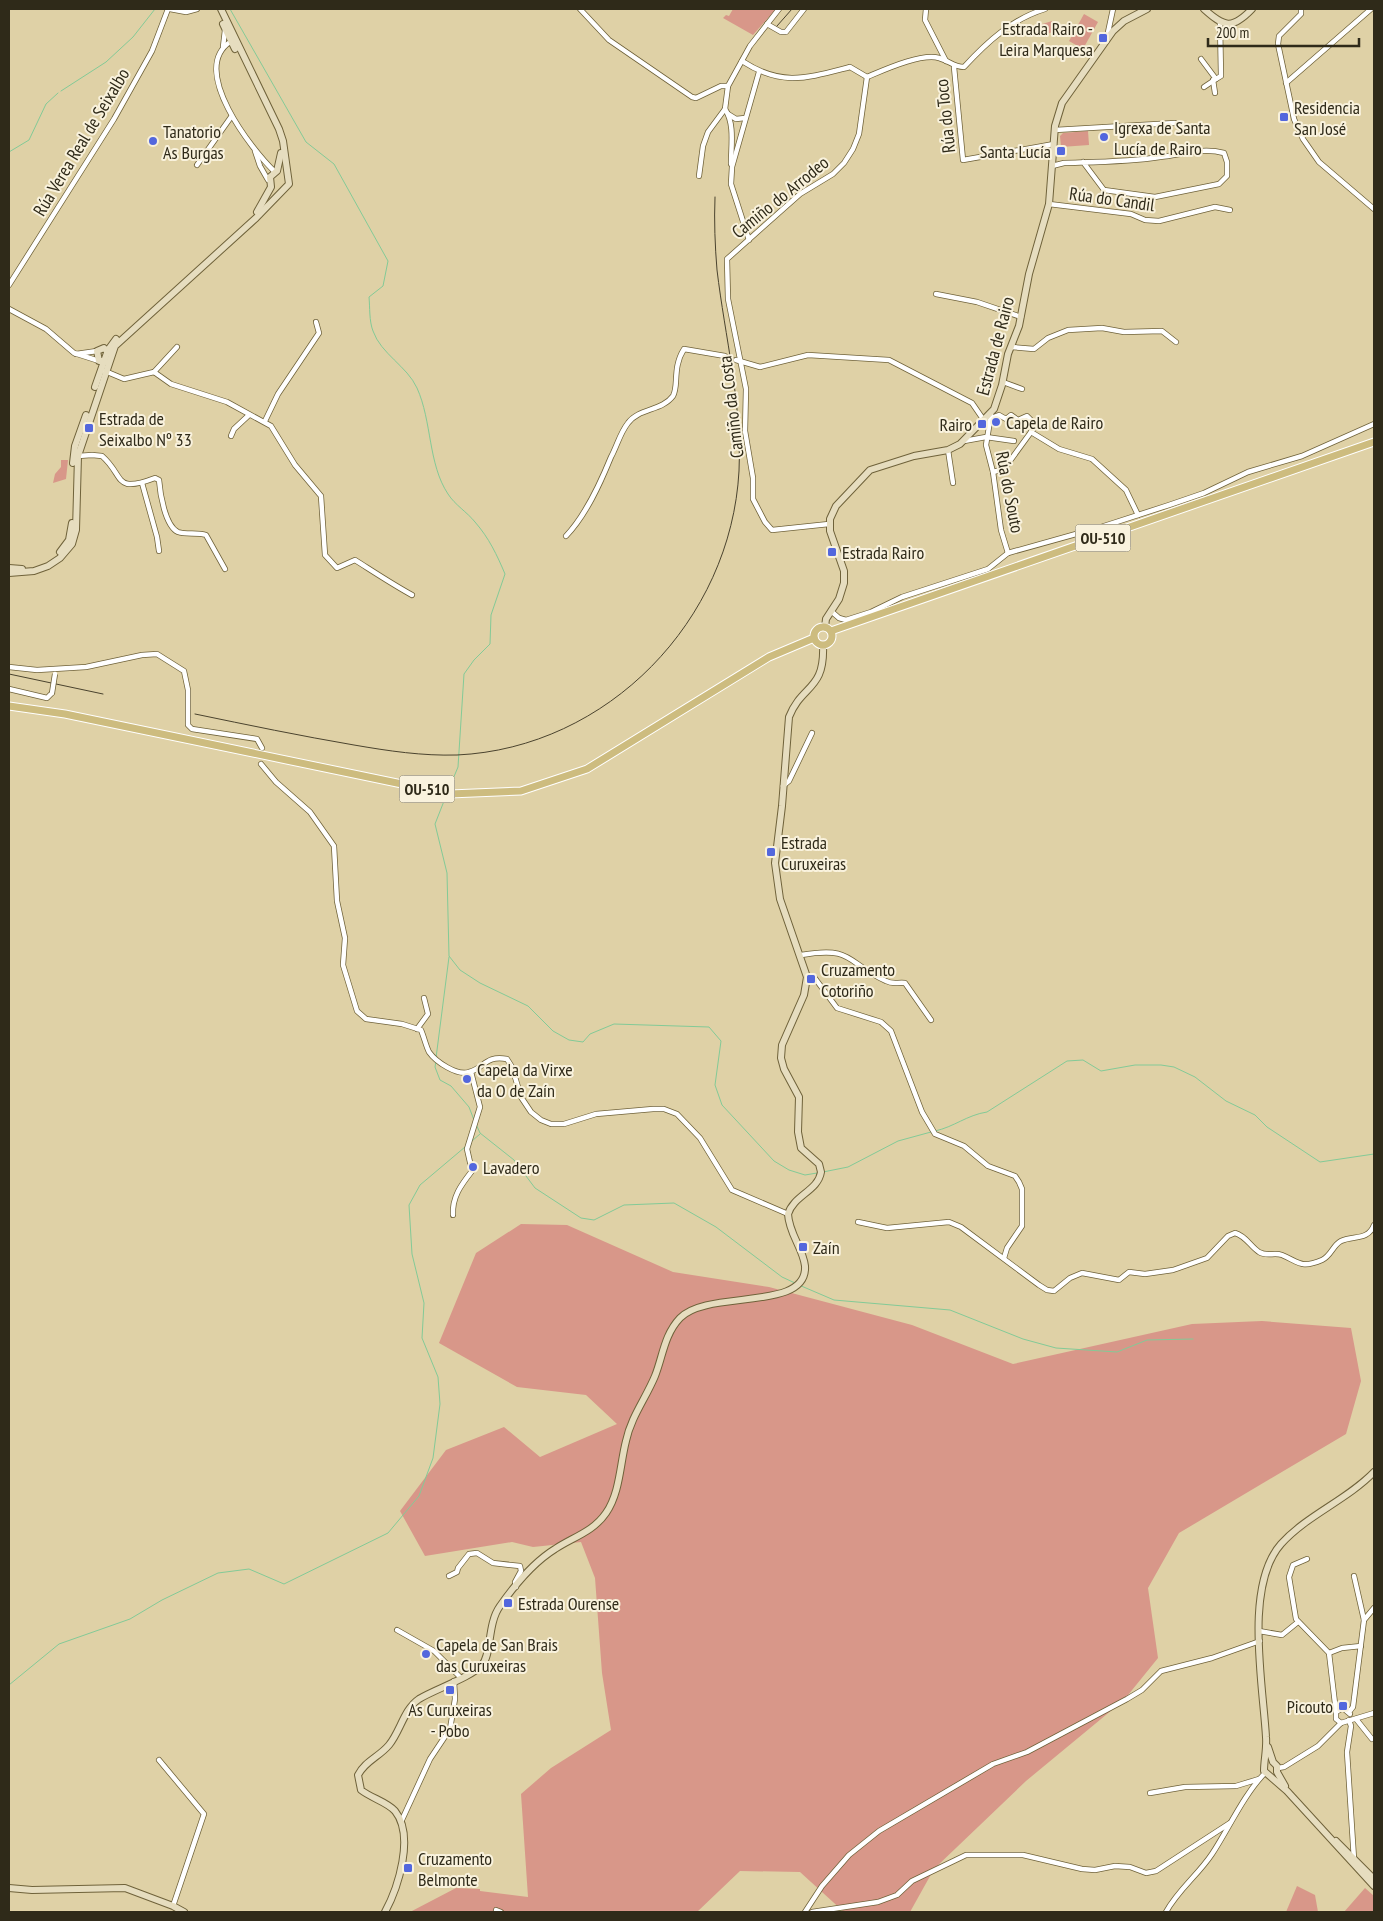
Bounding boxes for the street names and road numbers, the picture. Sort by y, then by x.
street label: Rúa Verea Real de Seixalbo [28,64,134,220]
street label: Rúa do Toco [930,78,960,154]
street label: Camiño do Arrodeo [727,151,833,243]
street label: Rúa do Candil [1068,182,1157,216]
street label: Estrada de Rairo [971,294,1019,398]
street label: Camiño da Costa [713,355,749,459]
street label: Rúa do Souto [991,449,1029,535]
road number: OU-510 [1076,524,1130,552]
road number: OU-510 [400,776,454,802]

